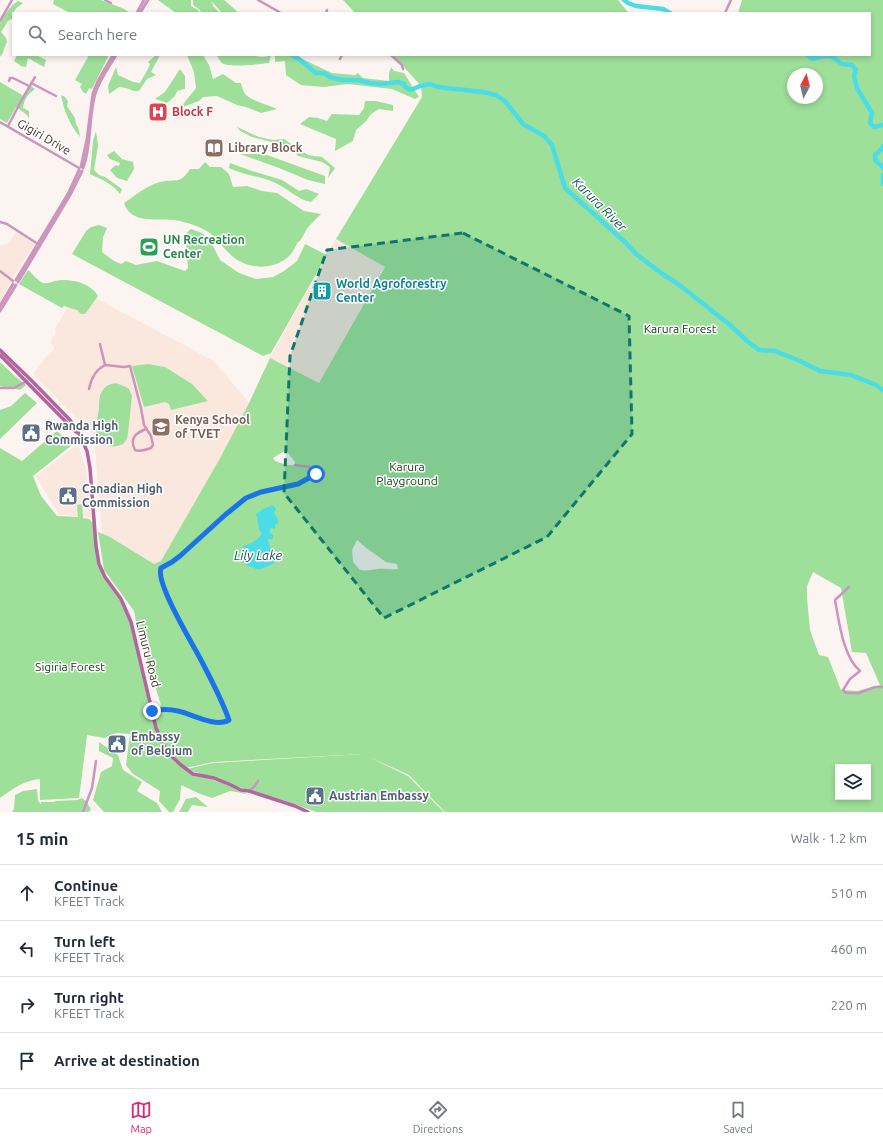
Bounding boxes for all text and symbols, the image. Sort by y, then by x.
search box [12,12,871,56]
icon: search [26,23,48,45]
text: Search here [58,26,137,43]
north arrow [787,68,823,104]
hospital icon: Block F [147,101,169,123]
place label: Block F [172,105,213,118]
street label: Gigiri Drive [15,116,73,157]
library icon: Library Block [203,137,225,159]
place label: Library Block [228,141,303,154]
water label: Karura River [570,174,631,235]
place label: UN Recreation Center [163,233,245,260]
sports icon: UN Recreation Center [138,236,160,258]
place label: World Agroforestry Center [336,277,447,304]
building icon: World Agroforestry Center [311,280,333,302]
park label: Karura Forest [644,322,717,335]
place label: Kenya School of TVET [175,413,250,440]
school or university icon: Kenya School of TVET [150,416,172,438]
place label: Rwanda High Commission [45,419,118,446]
public building icon: Rwanda High Commission [20,422,42,444]
park label: Karura Playground [376,460,438,487]
route start [307,465,325,483]
place label: Canadian High Commission [82,482,163,509]
public building icon: Canadian High Commission [57,485,79,507]
water label: Lily Lake [234,548,283,562]
street label: Limuru Road [134,619,163,688]
park label: Sigiria Forest [35,660,105,673]
route end [143,702,161,720]
place label: Embassy of Belgium [131,730,192,757]
public building icon: Embassy of Belgium [106,733,128,755]
map controls [835,764,871,800]
button: layers [835,764,871,800]
public building icon: Austrian Embassy [304,785,326,807]
place label: Austrian Embassy [329,789,429,802]
text: 15 min [16,829,69,848]
text: Walk · 1.2 km [791,831,867,845]
text: Continue [54,877,118,894]
icon: ahead [16,882,38,904]
text: 510 m [831,886,867,900]
text: KFEET Track [54,894,125,908]
text: Turn left [54,933,115,950]
icon: left [16,938,38,960]
text: 460 m [831,942,867,956]
text: KFEET Track [54,950,125,964]
text: Turn right [54,989,124,1006]
icon: right [16,994,38,1016]
text: 220 m [831,998,867,1012]
text: KFEET Track [54,1006,125,1020]
icon: arrive [16,1050,38,1072]
text: Arrive at destination [54,1052,200,1069]
tab: Map [130,1099,152,1135]
tab: Directions [413,1099,463,1135]
tab: Saved [723,1099,753,1135]

